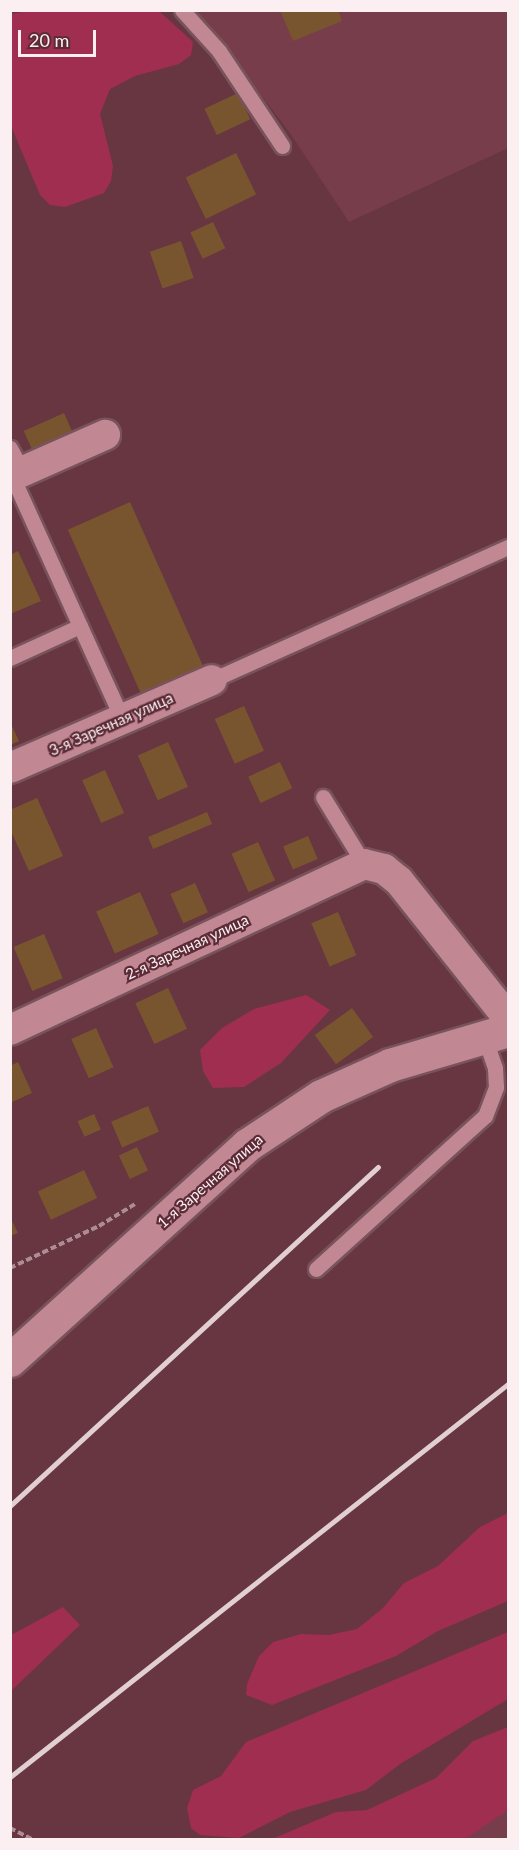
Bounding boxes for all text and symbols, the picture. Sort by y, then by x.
scale bar [21,18,99,56]
text: 20 m [29,29,69,51]
street label: 3-я Заречная улица [46,689,176,759]
street label: 2-я Заречная улица [123,911,251,983]
street label: 1-я Заречная улица [154,1130,266,1232]

